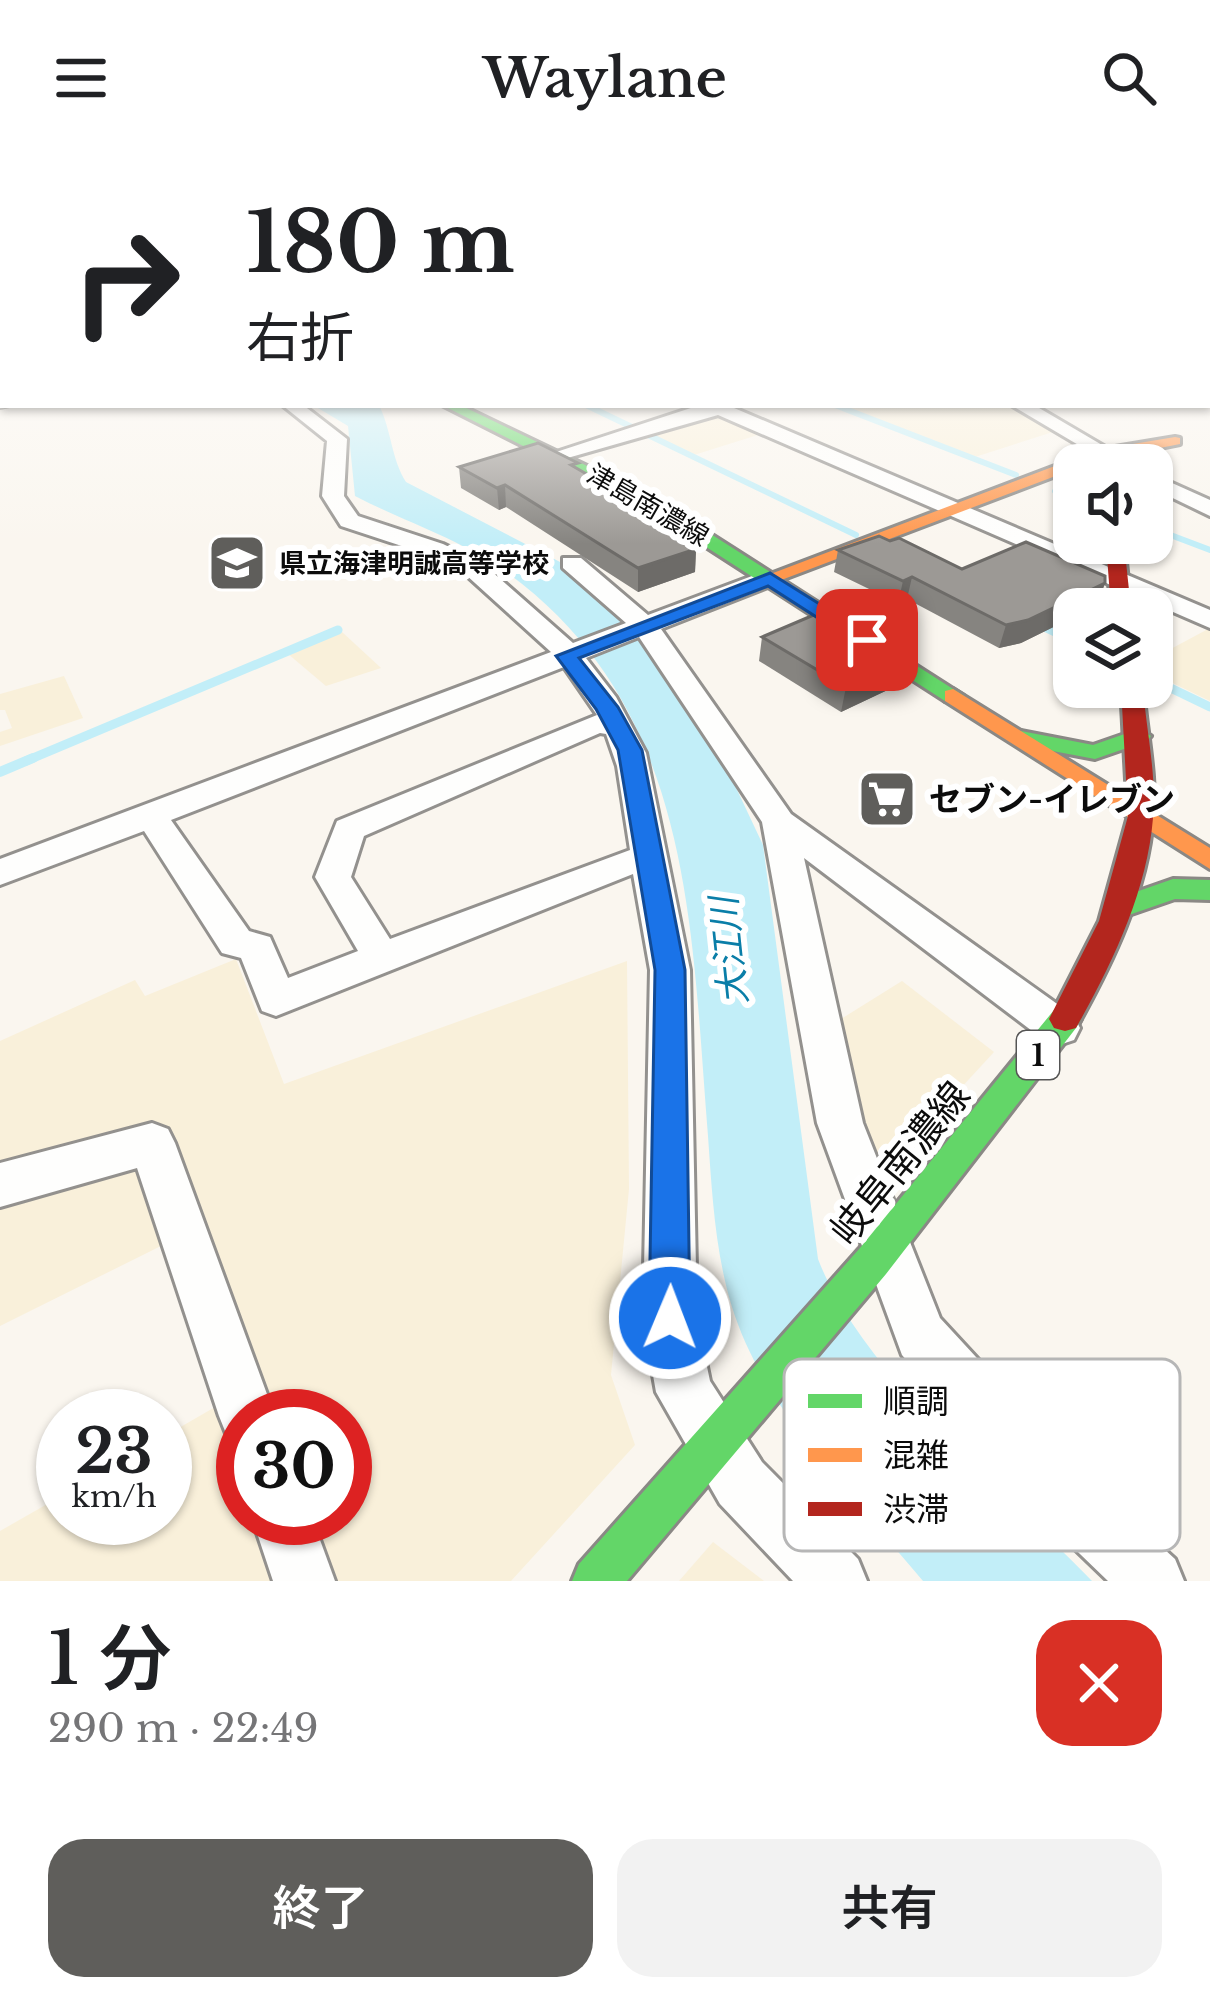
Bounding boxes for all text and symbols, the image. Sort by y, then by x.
icon: menu [48,45,114,111]
text: Waylane [483,45,727,112]
icon: search [1096,45,1162,111]
text: 180 m [246,191,515,295]
icon: right [48,204,204,360]
text: 右折 [246,305,354,372]
map controls [1053,444,1173,708]
button: sound [1053,444,1173,564]
street label: 津島南濃線 [581,457,715,553]
school or university icon: 県立海津明誠高等学校 [206,532,268,594]
place label: 県立海津明誠高等学校 [279,547,549,580]
button: layers [1053,588,1173,708]
pin [816,589,918,691]
icon: arrive [834,607,900,673]
supermarket icon: セブン-イレブン [856,768,918,830]
place label: セブン-イレブン [929,779,1175,820]
water label: 大江川 [701,891,757,1007]
road number: 1 [1017,1031,1059,1079]
street label: 岐阜南濃線 [820,1072,980,1254]
position arrow [607,1255,733,1381]
legend [784,1359,1180,1551]
text: 順調 [883,1381,949,1422]
speed limit sign: 30 [216,1389,372,1545]
text: 23 [75,1415,153,1489]
text: 混雑 [883,1435,949,1476]
text: km/h [71,1478,157,1515]
text: 渋滞 [883,1489,949,1530]
text: 1 分 [48,1614,171,1703]
button: close [1036,1620,1162,1746]
text: 290 m · 22:49 [48,1704,319,1753]
button: 終了 [48,1839,593,1977]
button: 共有 [617,1839,1162,1977]

